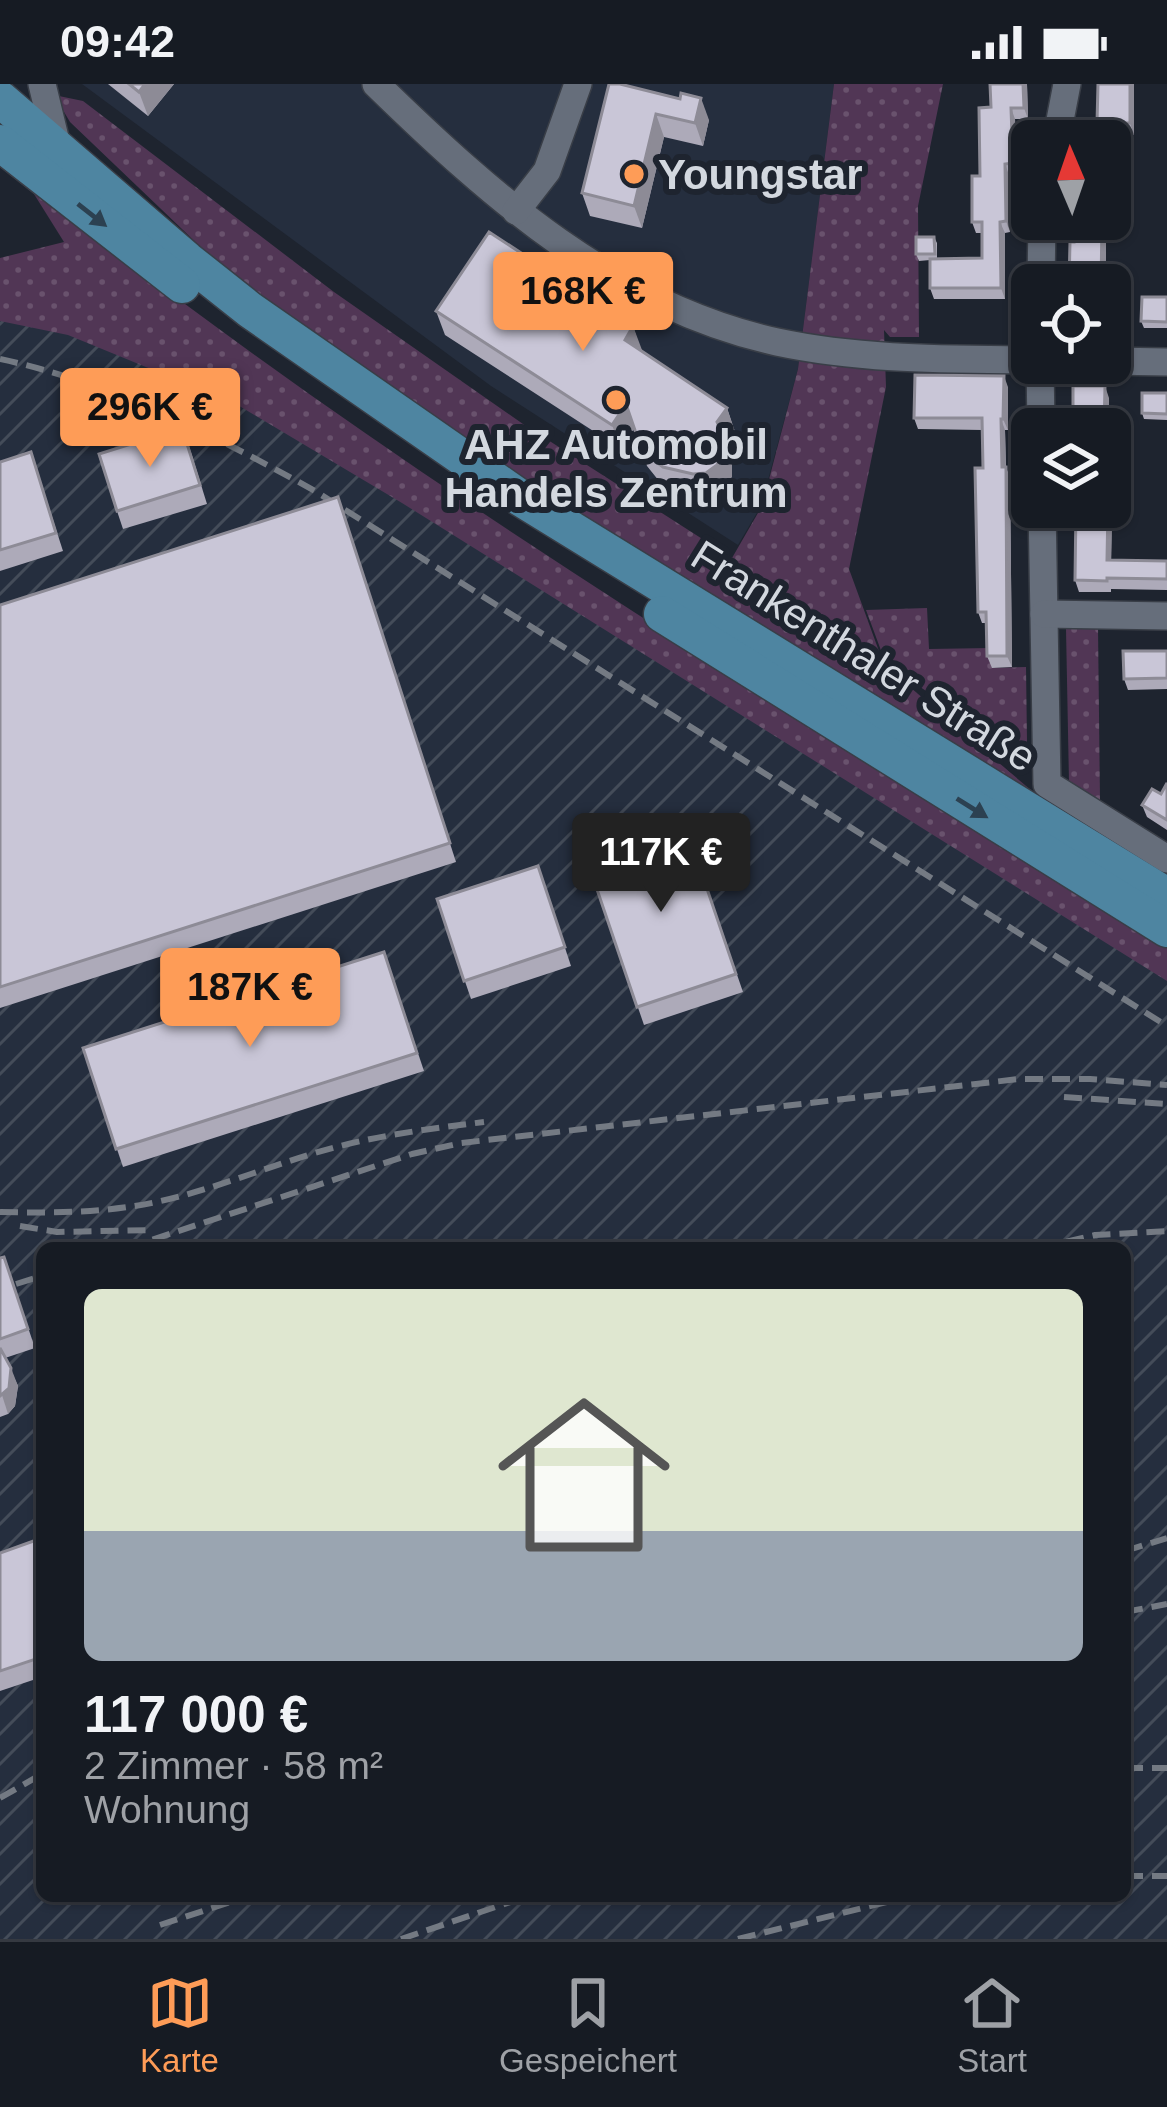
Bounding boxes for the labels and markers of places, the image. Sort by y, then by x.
place label: Youngstar [658,151,863,198]
marker: Youngstar [621,161,647,187]
pin: 168K € [485,252,681,354]
pin: 296K € [52,368,248,470]
marker: AHZ Automobil Handels Zentrum [603,387,629,413]
place label: AHZ Automobil Handels Zentrum [444,421,788,516]
pin: 117K € [563,813,759,915]
pin: 187K € [152,948,348,1050]

